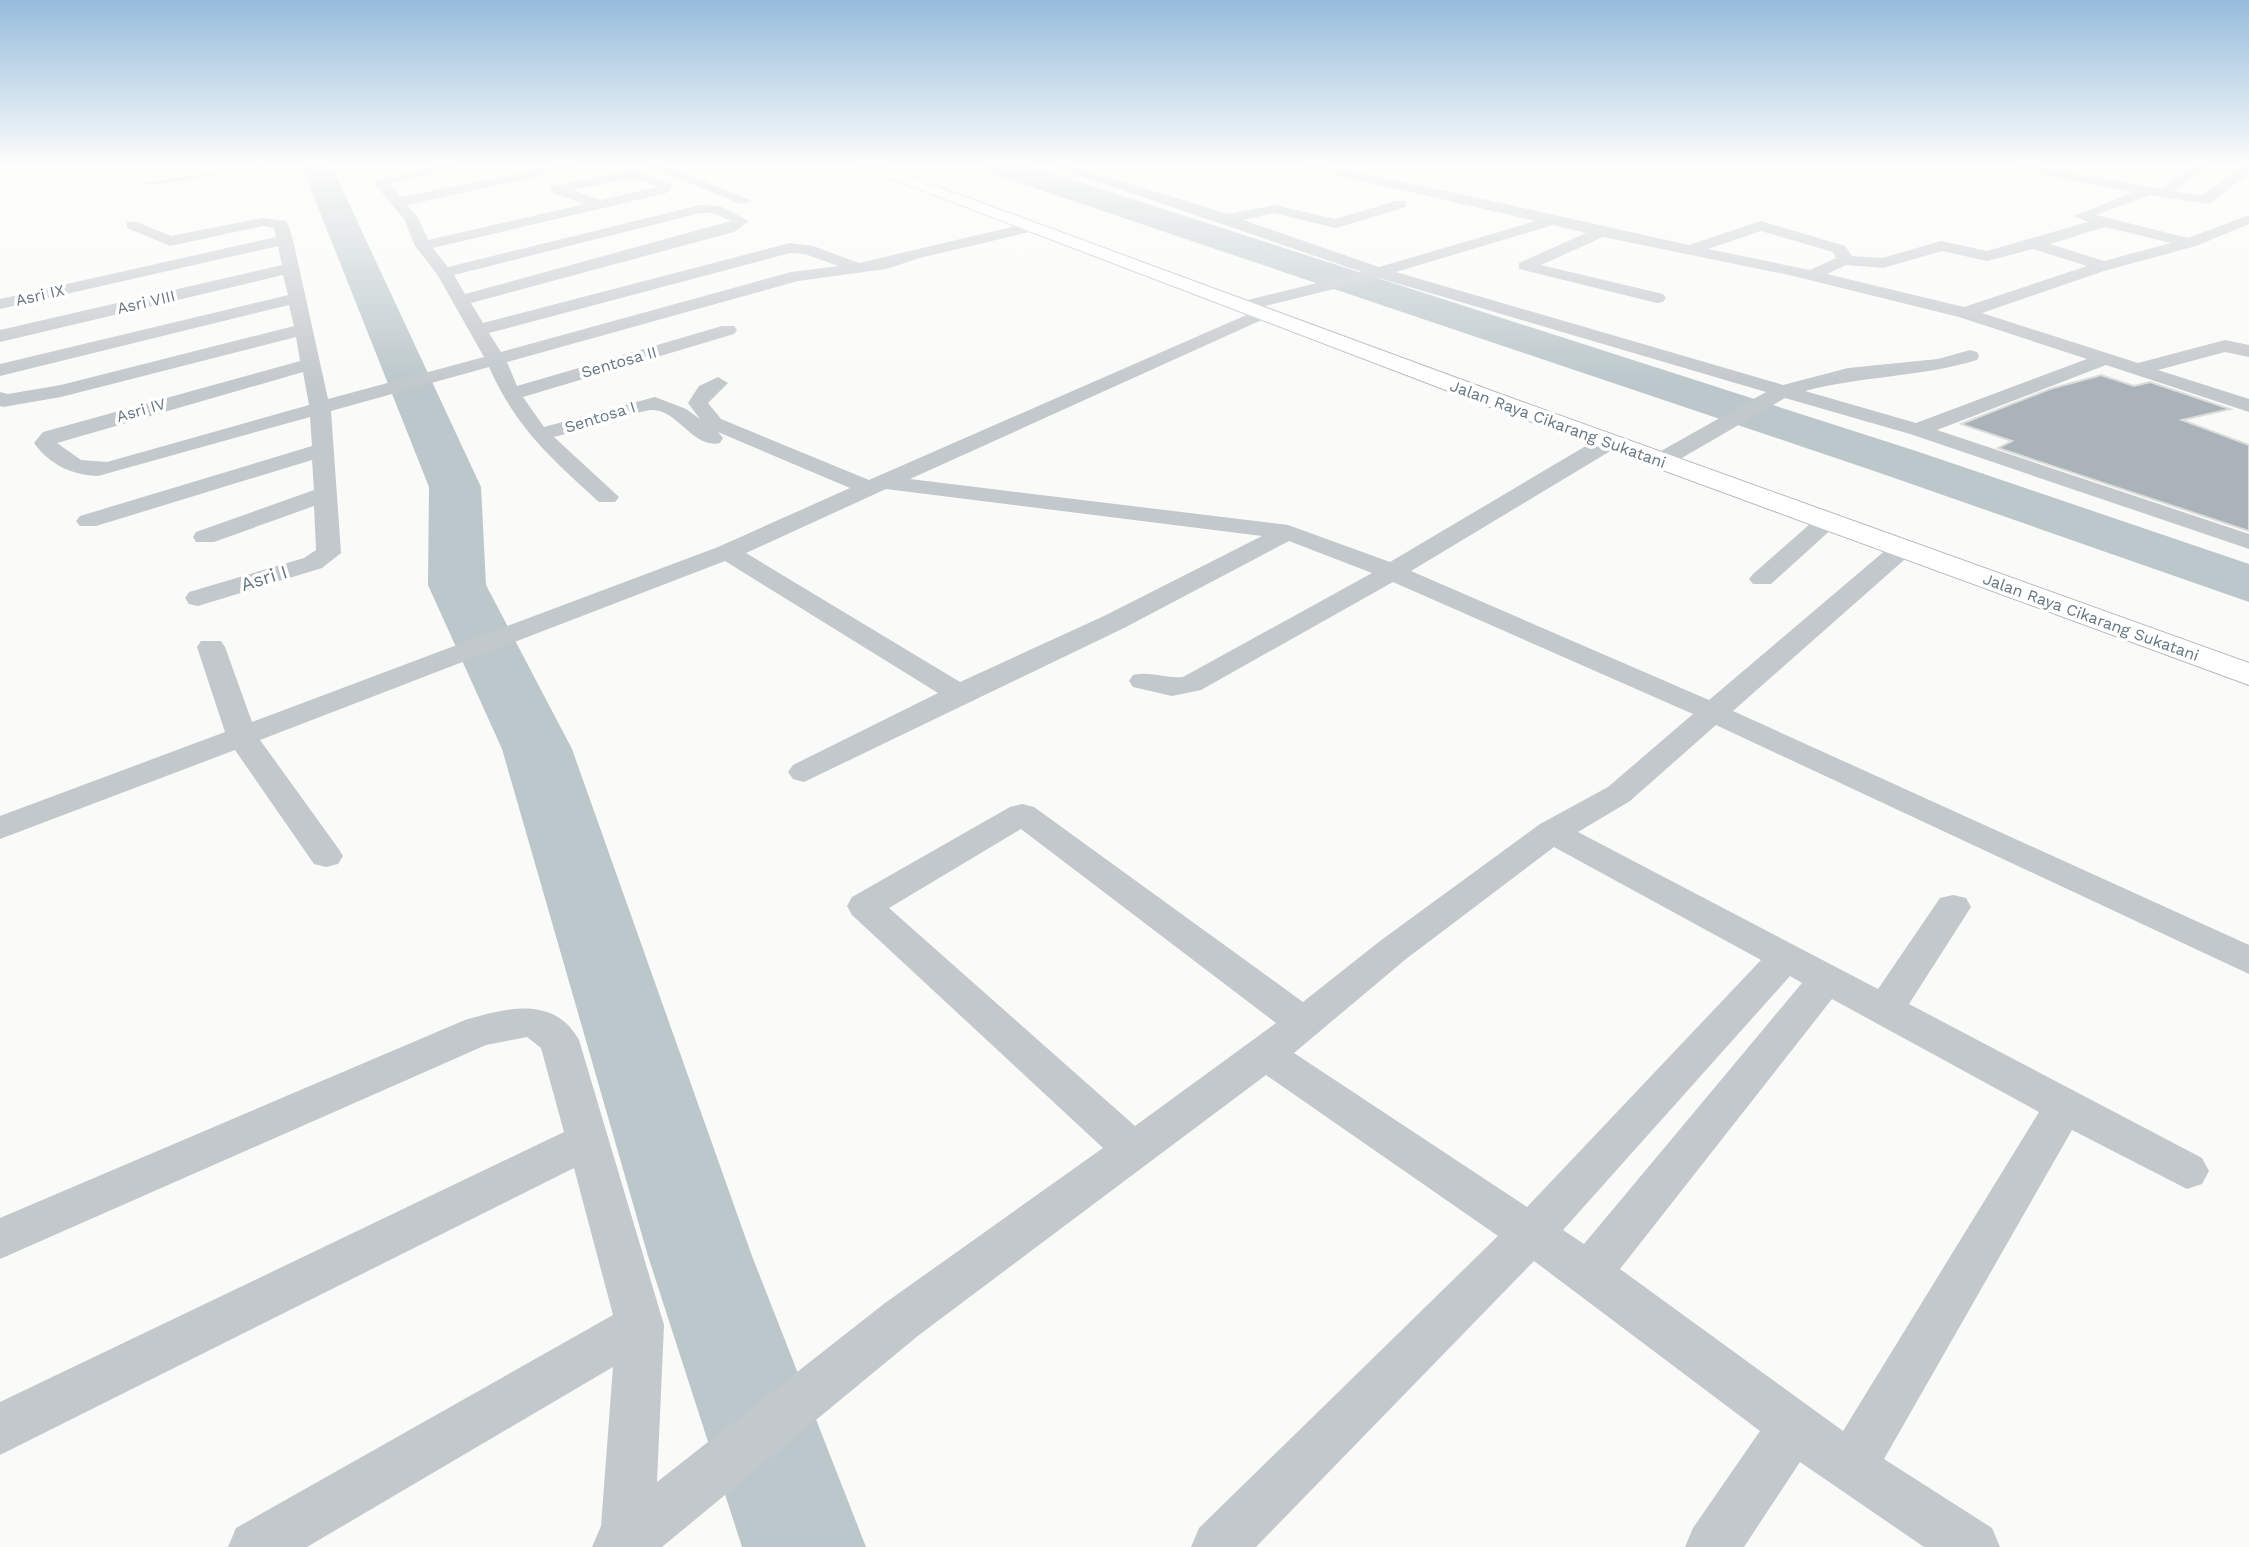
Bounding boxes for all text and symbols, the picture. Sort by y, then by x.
street label: Asri IX [14,280,67,310]
street label: Asri VIII [115,286,177,318]
street label: Sentosa II [579,342,659,382]
street label: Jalan Raya Cikarang Sukatani [1447,376,1669,472]
street label: Asri IV [114,394,168,426]
street label: Sentosa I [562,397,638,437]
street label: Asri I [238,560,290,596]
street label: Jalan Raya Cikarang Sukatani [1980,569,2202,665]

